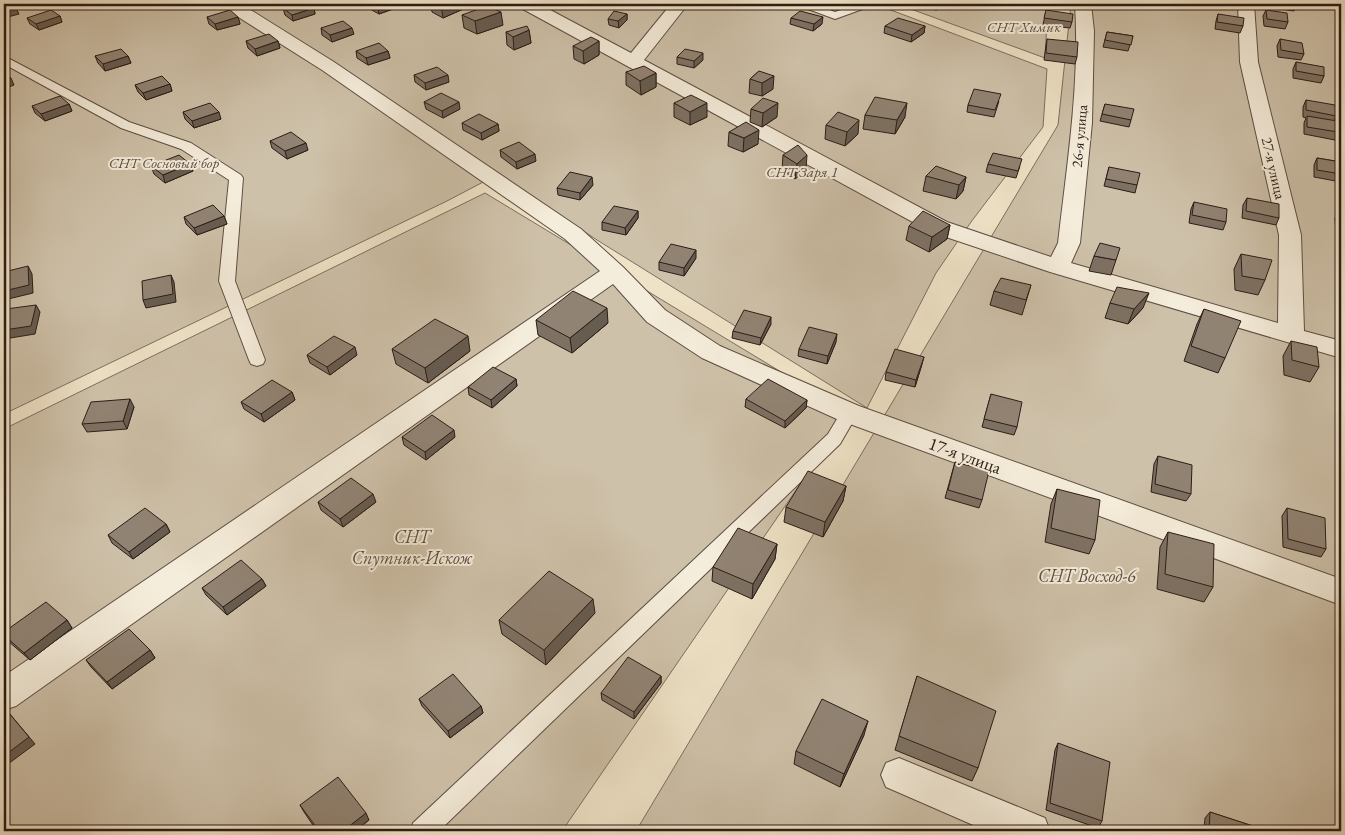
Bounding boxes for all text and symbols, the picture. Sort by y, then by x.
park label: СНТ Химик [987,17,1062,36]
street label: 26-я улица [1067,104,1091,168]
street label: 27-я улица [1258,135,1290,201]
park label: СНТ Сосновый бор [109,153,220,172]
park label: СНТ Заря 1 [766,162,838,181]
street label: 17-я улица [925,431,1005,479]
park label: СНТ Спутник-Искож [352,525,473,570]
park label: СНТ Восход-6 [1038,564,1138,587]

